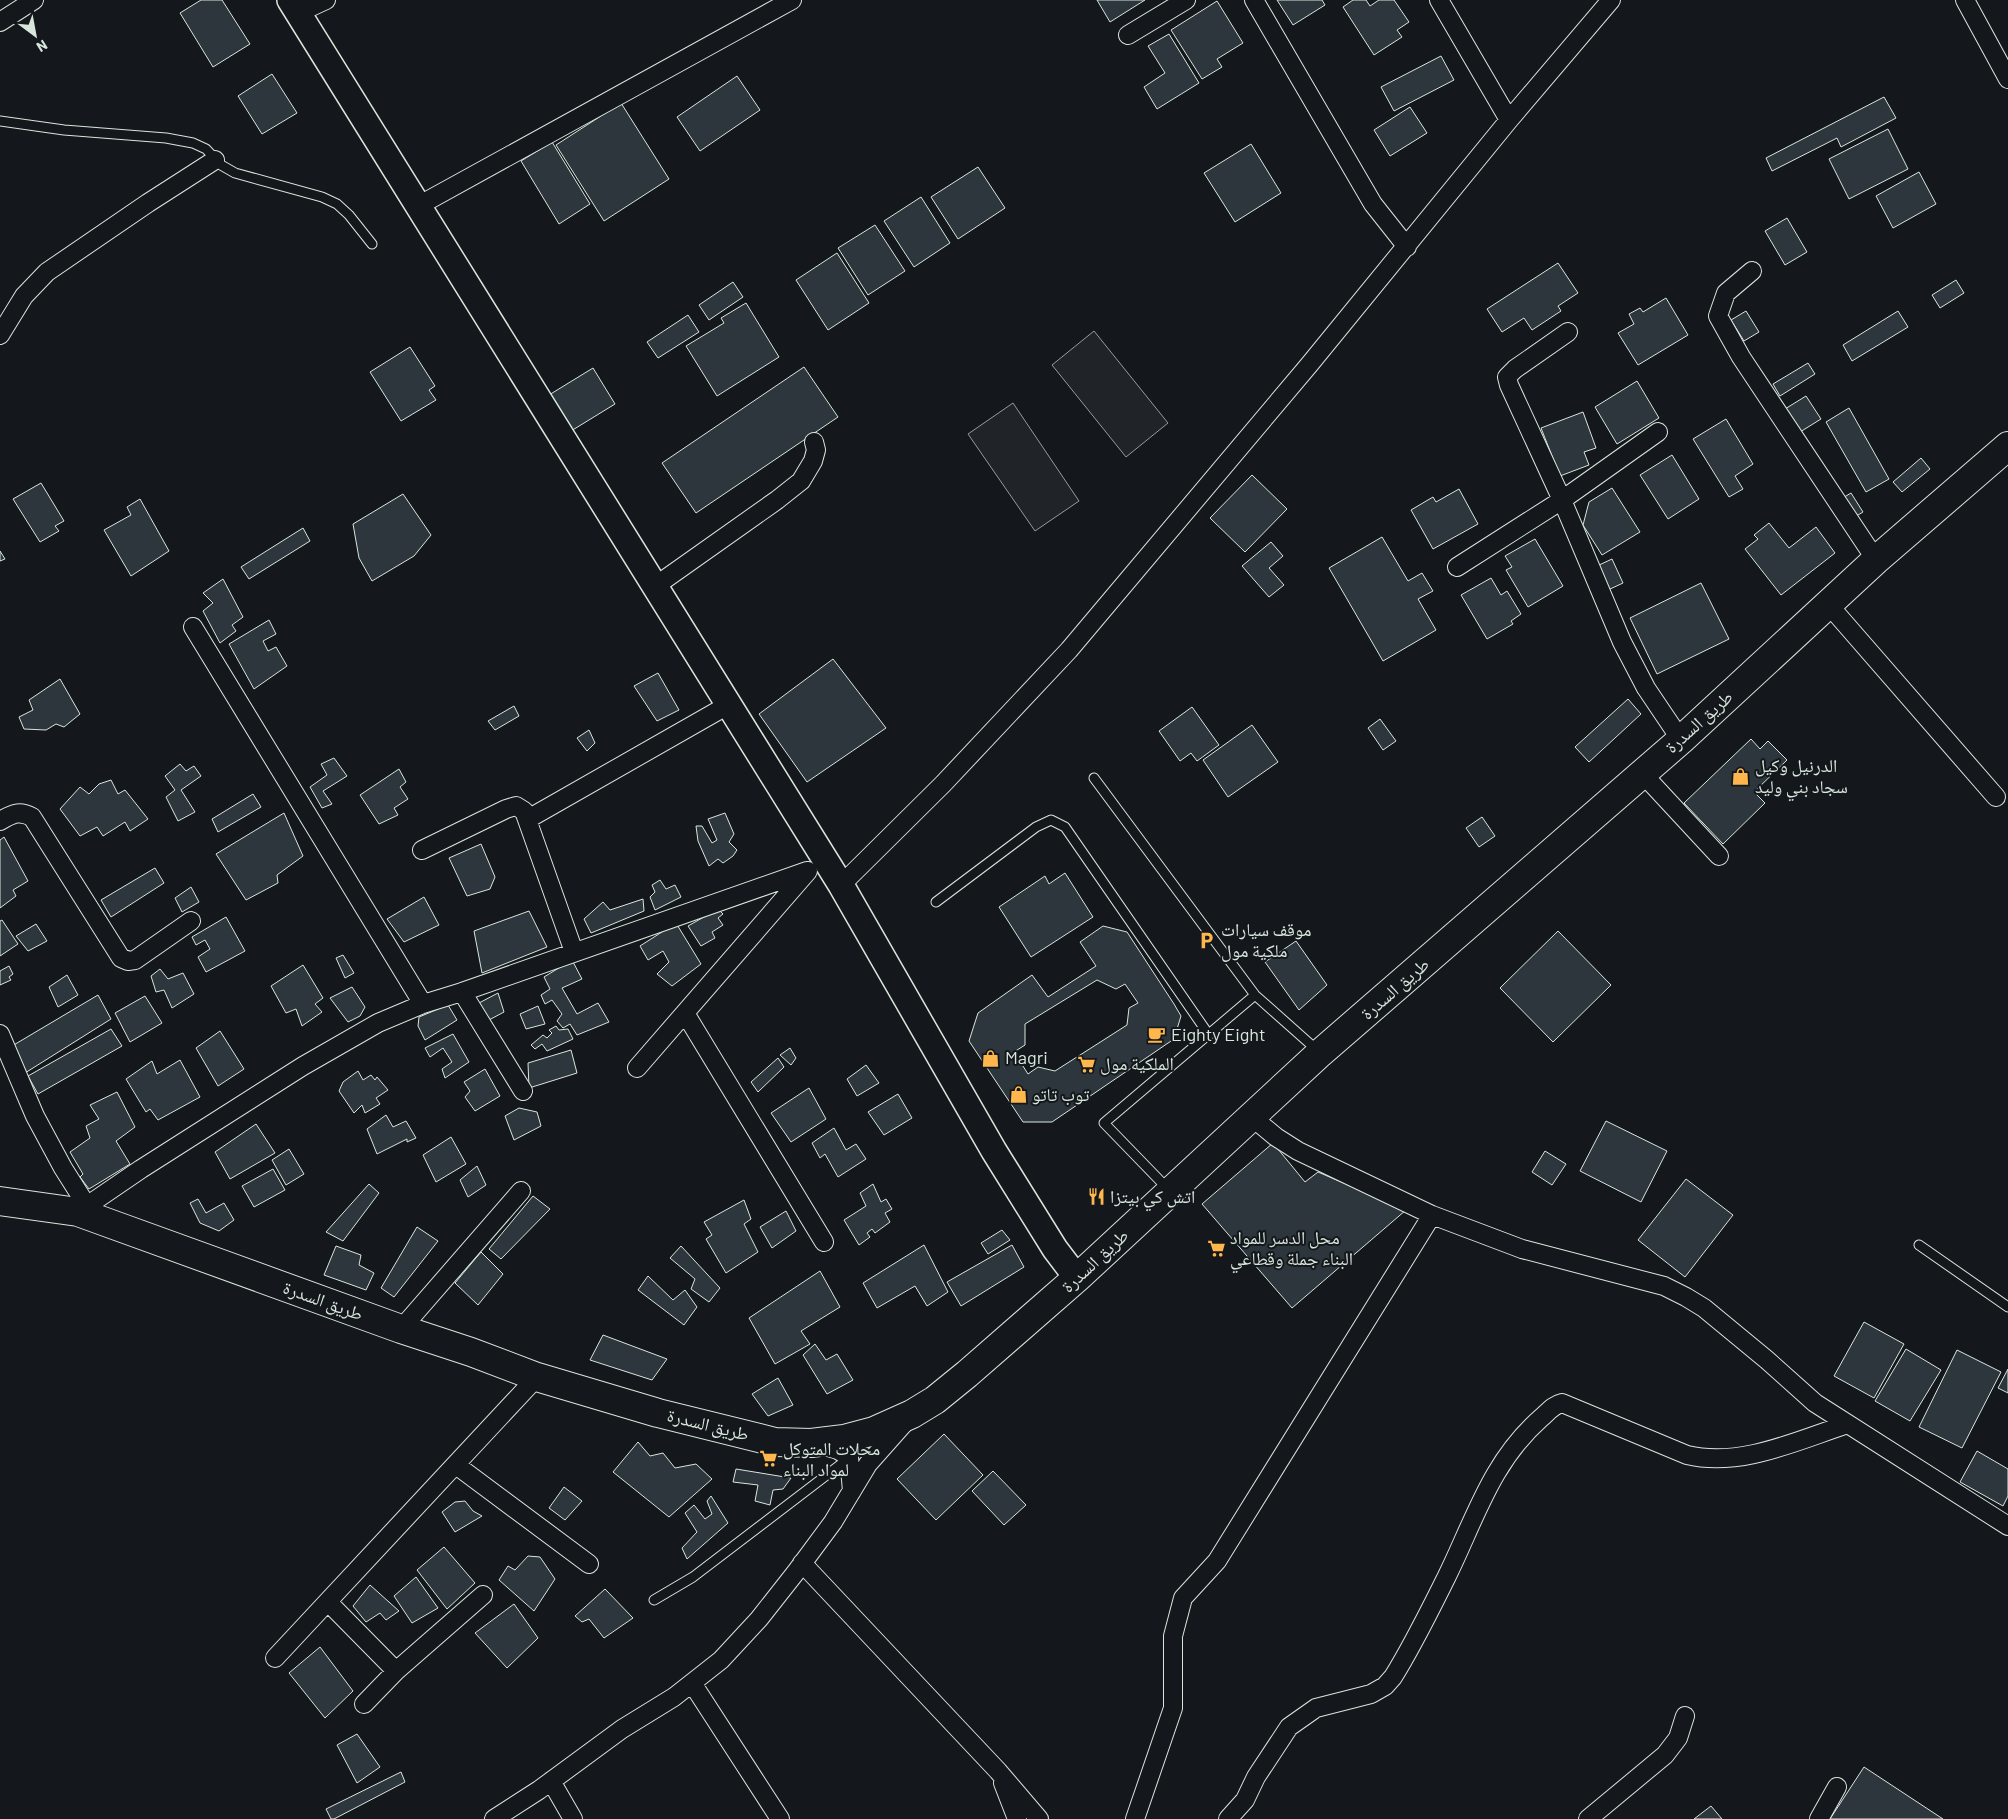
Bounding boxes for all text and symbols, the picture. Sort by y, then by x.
north arrow [10,10,60,60]
text: N [34,37,51,56]
street label: طريق السدرة [1660,685,1737,758]
place label: الدرنيل وكيل سجاد بني وليد [1755,754,1848,802]
shop icon: الدرنيل وكيل سجاد بني وليد [1731,766,1751,786]
place label: موقف سيارات ملكية مول [1221,918,1312,962]
parking icon: موقف سيارات ملكية مول [1197,930,1217,950]
street label: طريق السدرة [1356,953,1434,1025]
place label: Eighty Eight [1171,1023,1266,1045]
cafe icon: Eighty Eight [1147,1025,1167,1045]
place label: Magri [1005,1046,1048,1068]
shop icon: Magri [981,1048,1001,1068]
place label: الملكية مول [1100,1052,1174,1075]
supermarket icon: الملكية مول [1076,1054,1096,1074]
place label: توب تاتو [1032,1083,1089,1106]
shop icon: توب تاتو [1008,1085,1028,1105]
place label: اتش كي بيتزا [1110,1185,1195,1212]
restaurant icon: اتش كي بيتزا [1086,1187,1106,1207]
street label: طريق السدرة [1056,1224,1133,1297]
place label: محل الدسر للمواد البناء جملة وقطاعي [1230,1226,1353,1274]
supermarket icon: محل الدسر للمواد البناء جملة وقطاعي [1206,1238,1226,1258]
street label: طريق السدرة [280,1275,366,1326]
street label: طريق السدرة [665,1403,751,1446]
place label: محلات المتوكل لمواد البناء [783,1437,880,1481]
supermarket icon: محلات المتوكل لمواد البناء [759,1449,779,1469]

